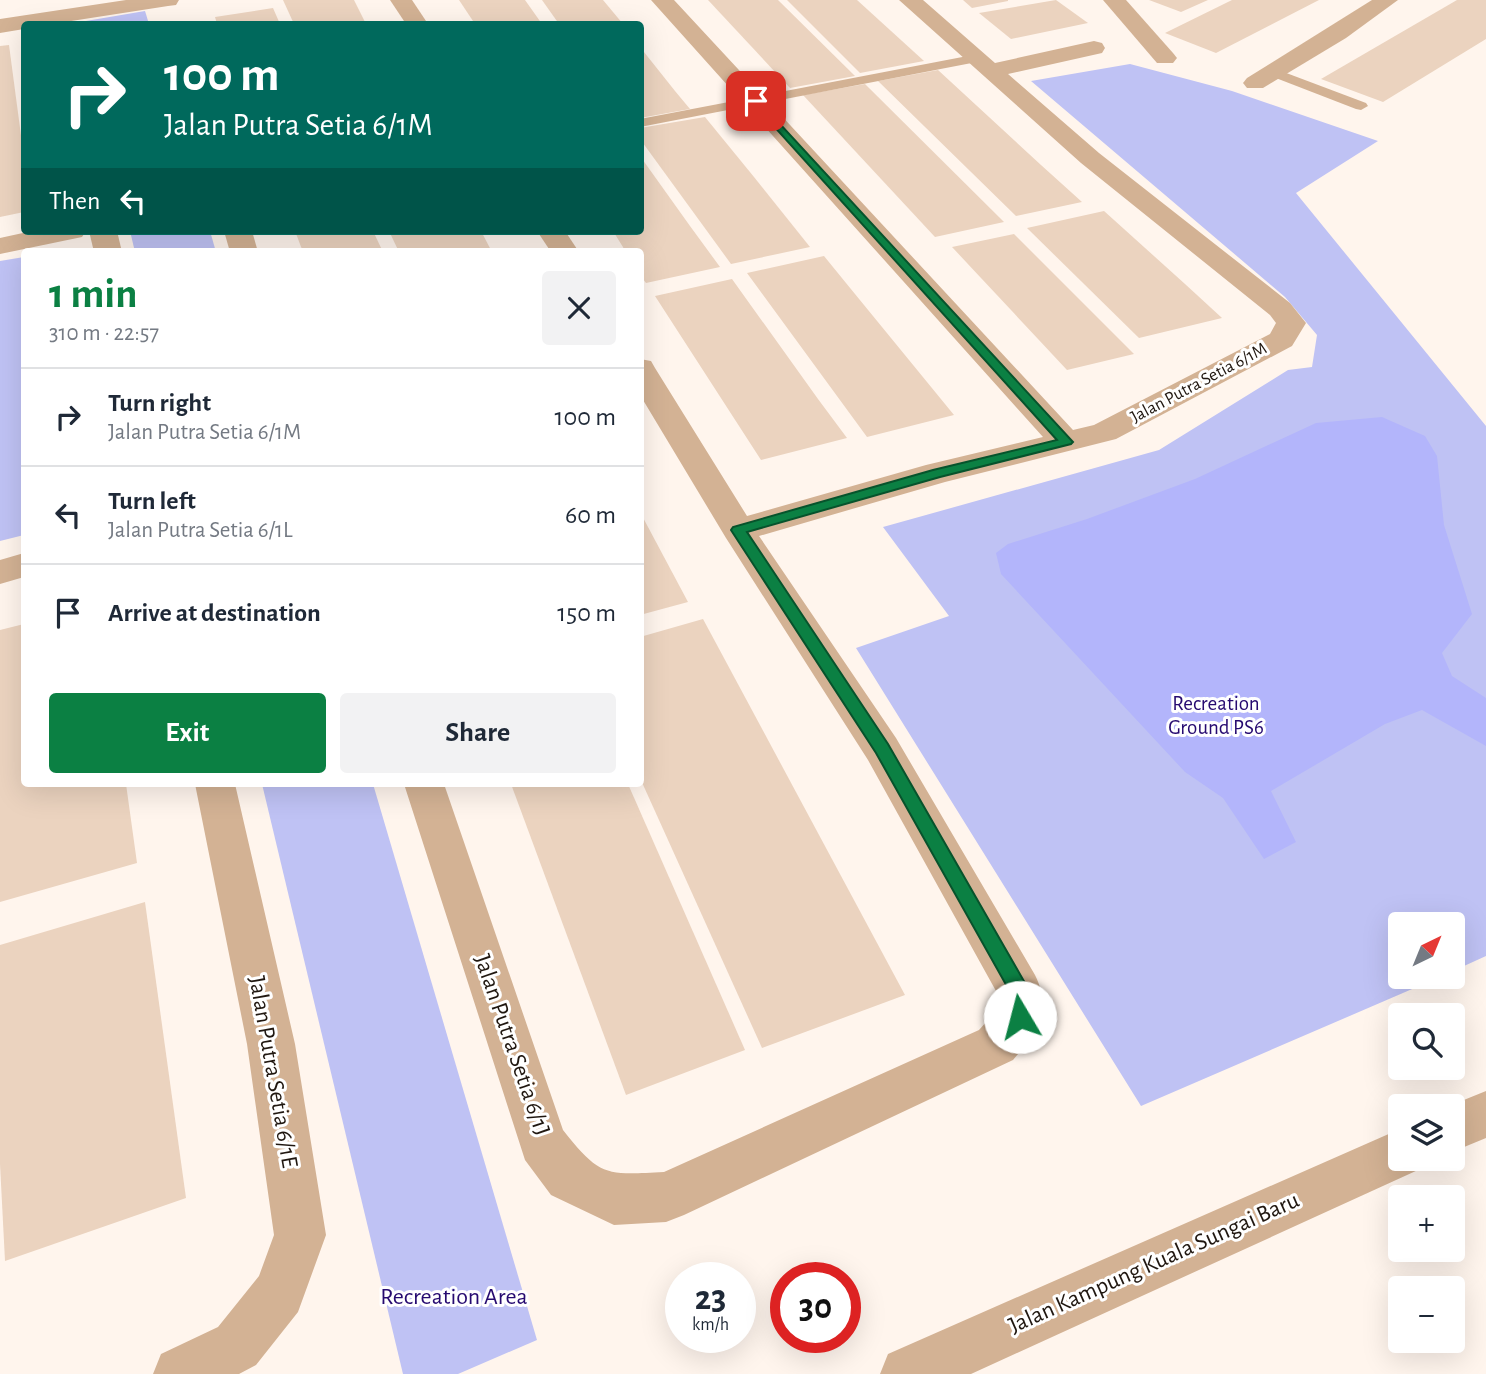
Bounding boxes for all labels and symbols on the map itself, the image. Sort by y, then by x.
pin [726,71,786,131]
street label: Jalan Putra Setia 6/1M [1128,340,1270,426]
park label: Recreation Ground PS6 [1168,693,1264,738]
north arrow [1388,912,1465,989]
street label: Jalan Putra Setia 6/1J [470,951,554,1139]
street label: Jalan Putra Setia 6/1E [244,974,302,1170]
position arrow [983,980,1057,1054]
street label: Jalan Kampung Kuala Sungai Baru [1005,1188,1303,1338]
speed limit sign: 30 [770,1262,861,1353]
park label: Recreation Area [380,1285,528,1309]

